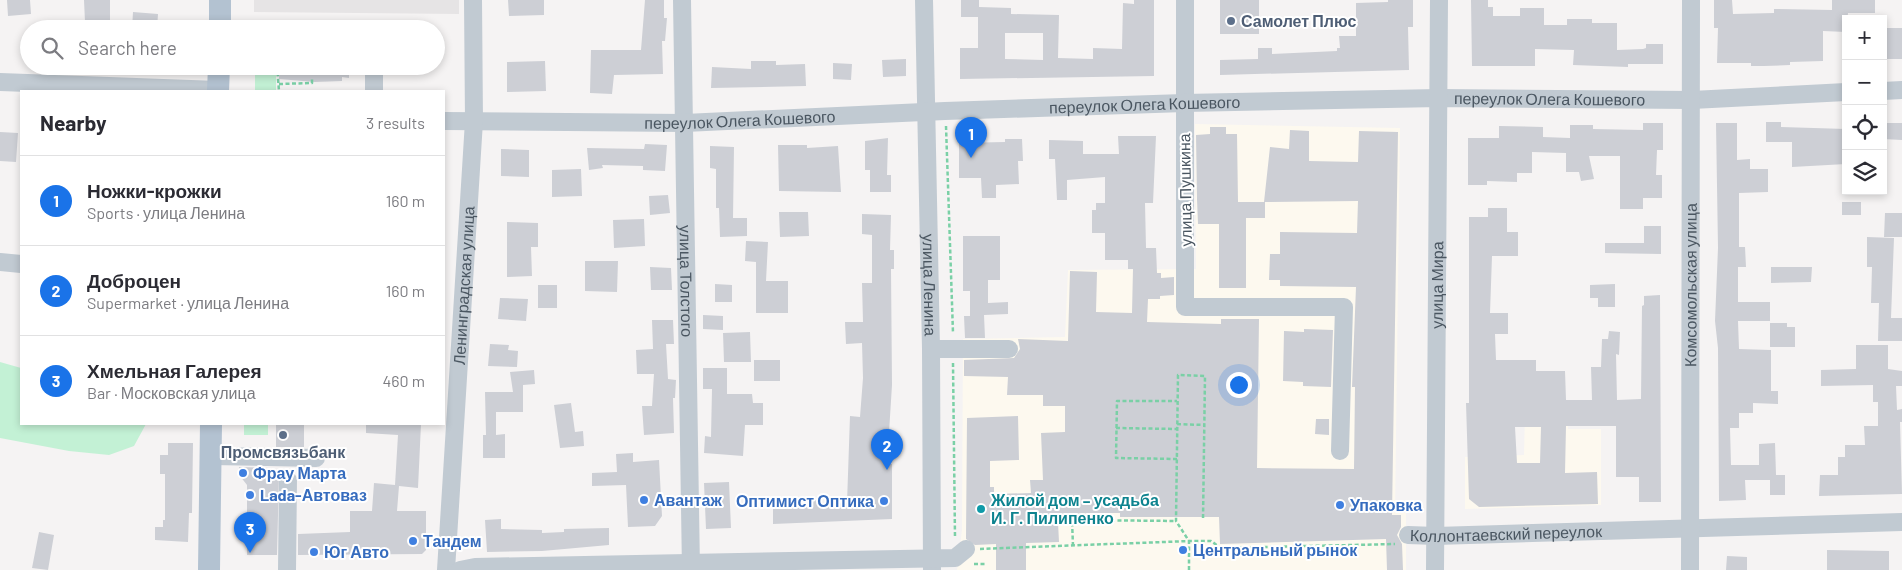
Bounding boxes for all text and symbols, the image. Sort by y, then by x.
place label: Самолет Плюс [1241,11,1356,30]
marker: Самолет Плюс [1225,15,1237,27]
map controls [1842,15,1887,195]
button: + [1842,15,1887,60]
search box [20,20,445,75]
icon: search [38,34,66,62]
text: Search here [78,36,177,59]
button: − [1842,60,1887,105]
street label: переулок Олега Кошевого [1454,88,1645,109]
street label: переулок Олега Кошевого [1049,92,1240,117]
button: locate [1842,105,1887,150]
street label: переулок Олега Кошевого [644,106,836,132]
text: Nearby [40,110,106,135]
text: 3 results [366,113,425,132]
pin: 1 [955,117,987,158]
street label: улица Пушкина [1174,133,1195,247]
button: layers [1842,150,1887,195]
text: Ножки-крожки [87,179,222,202]
text: 1 [53,191,59,210]
text: 160 m [386,191,425,210]
text: Sports · улица Ленина [87,203,245,222]
street label: Комсомольская улица [1680,203,1700,367]
street label: Ленинградская улица [449,205,478,366]
street label: улица Толстого [677,225,697,337]
street label: улица Ленина [920,234,941,336]
street label: улица Мира [1427,241,1446,329]
text: Доброцен [87,269,181,292]
text: 2 [52,281,60,300]
text: 160 m [386,281,425,300]
text: Supermarket · улица Ленина [87,293,289,312]
text: Хмельная Галерея [87,359,262,382]
text: 3 [52,371,60,390]
text: 460 m [382,371,425,390]
your location [1226,372,1252,398]
text: Bar · Московская улица [87,383,256,402]
marker: Промсвязьбанк [277,429,289,441]
pin: 2 [871,429,903,470]
place label: Промсвязьбанк [221,442,346,461]
place label: Фрау Марта [253,463,346,482]
marker: Фрау Марта [237,467,249,479]
place label: Lada-Автоваз [260,485,367,504]
marker: Lada-Автоваз [244,489,256,501]
place label: Авантаж [654,490,722,509]
place label: Жилой дом – усадьба И. Г. Пилипенко [990,490,1159,527]
place label: Оптимист Оптика [736,491,874,510]
marker: Авантаж [638,494,650,506]
marker: Оптимист Оптика [878,495,890,507]
place label: Упаковка [1350,495,1422,514]
marker: Упаковка [1334,499,1346,511]
marker: Жилой дом – усадьба И. Г. Пилипенко [975,503,987,515]
pin: 3 [234,512,266,553]
street label: Коллонтаевский переулок [1410,521,1603,545]
place label: Тандем [423,531,482,550]
marker: Тандем [407,535,419,547]
place label: Центральный рынок [1193,540,1358,559]
place label: Юг Авто [324,542,389,561]
marker: Центральный рынок [1177,544,1189,556]
marker: Юг Авто [308,546,320,558]

